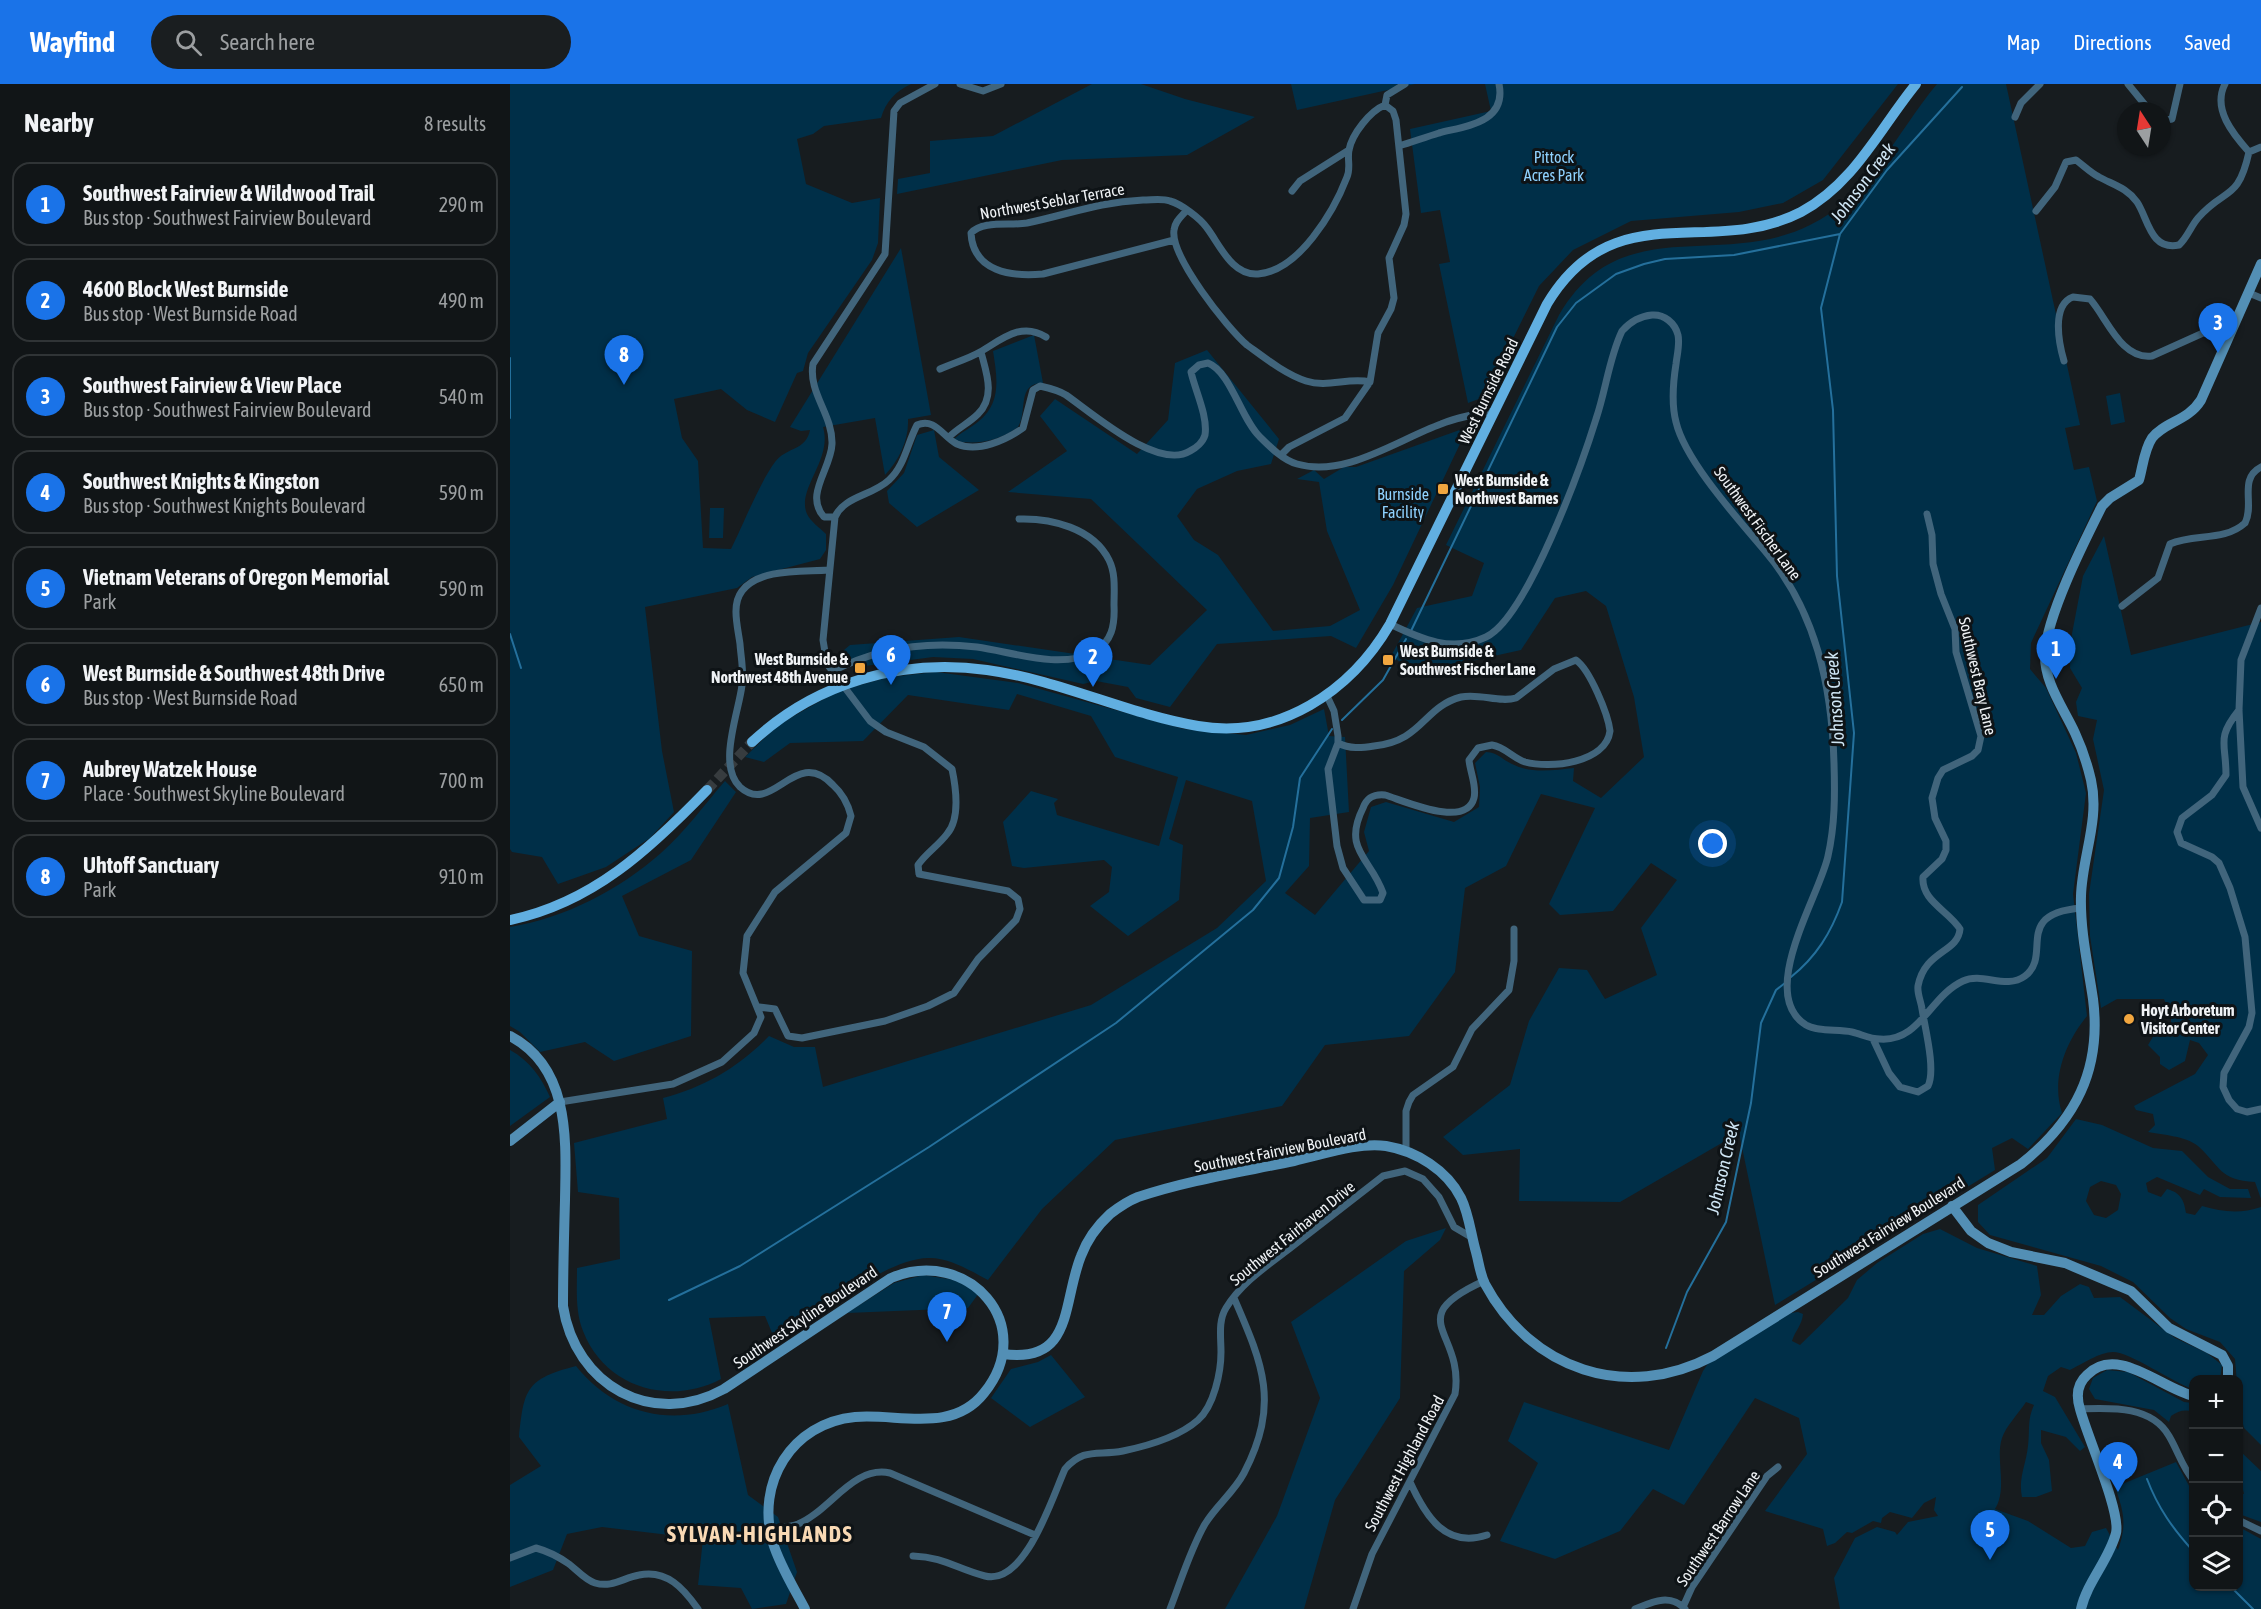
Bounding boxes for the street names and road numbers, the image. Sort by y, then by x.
street label: Northwest Seblar Terrace [978,179,1126,223]
street label: West Burnside Road [1455,335,1521,447]
street label: Southwest Fischer Lane [1711,463,1805,583]
street label: Southwest Bray Lane [1955,615,2000,737]
street label: Southwest Fairview Boulevard [1193,1124,1367,1176]
street label: Southwest Fairview Boulevard [1810,1173,1968,1281]
street label: Southwest Fairhaven Drive [1226,1177,1358,1289]
street label: Southwest Skyline Boulevard [730,1262,881,1373]
street label: Southwest Highland Road [1361,1392,1448,1534]
street label: Southwest Barrow Lane [1673,1467,1763,1589]

